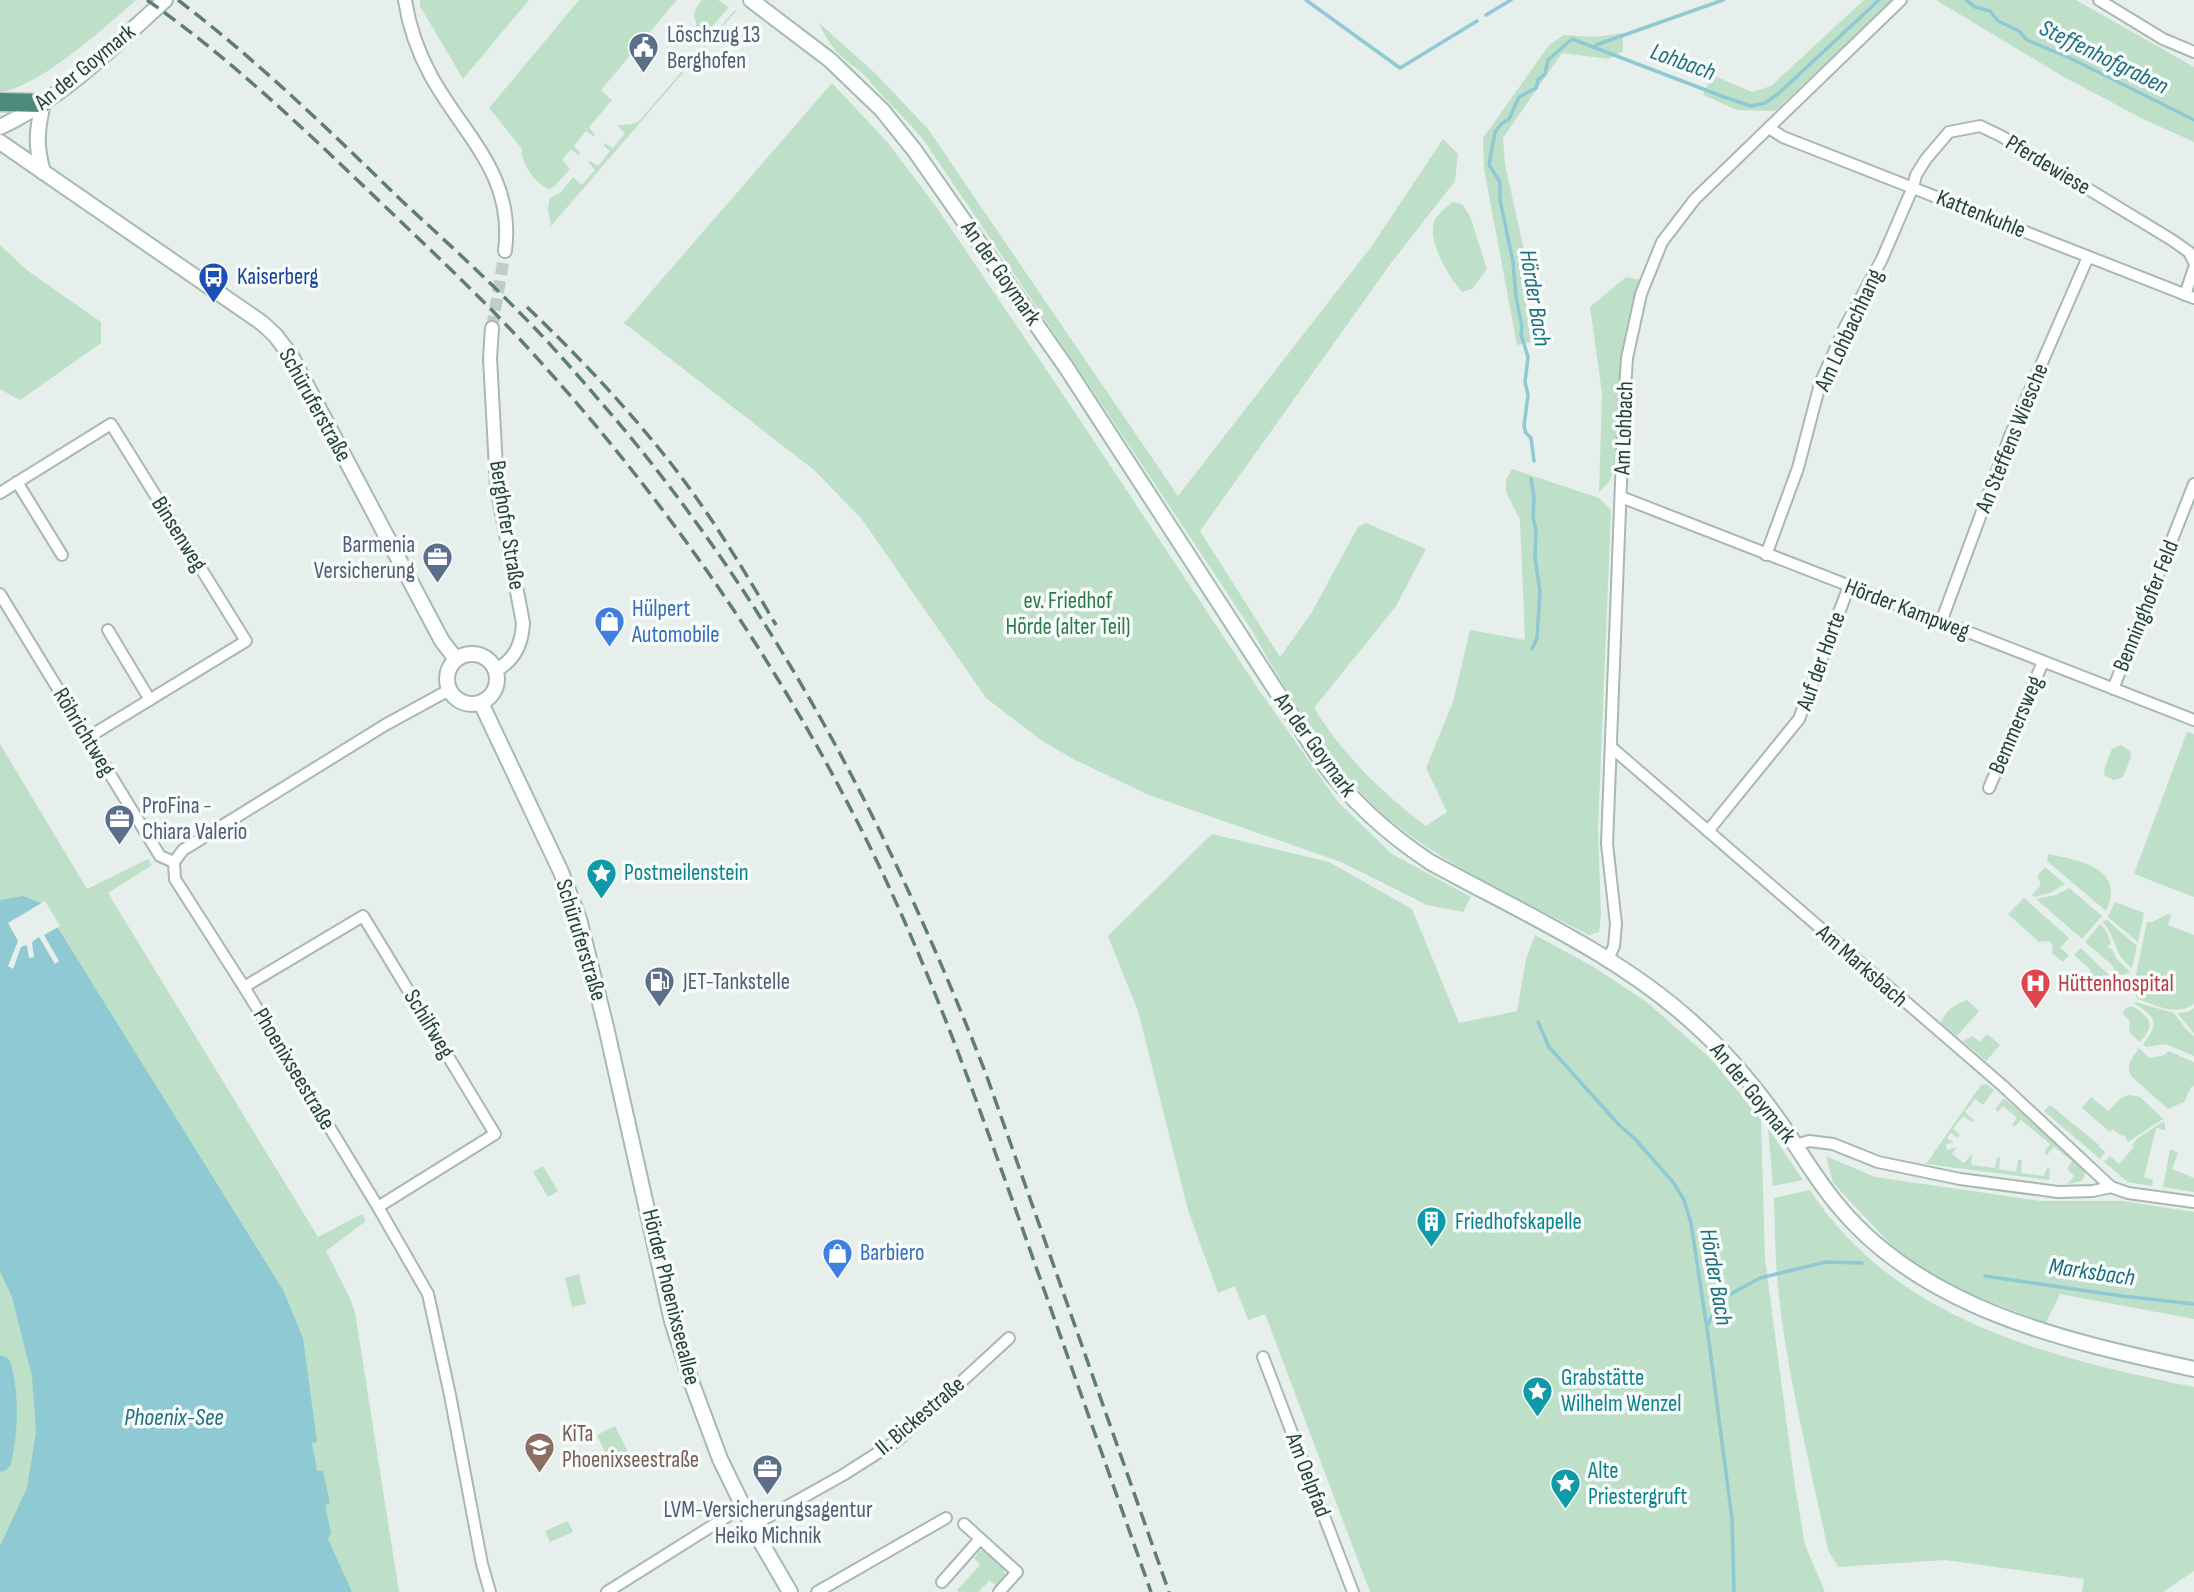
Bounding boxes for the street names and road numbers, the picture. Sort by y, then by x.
street label: An der Goymark [28,18,141,117]
street label: Pferdewiese [2000,129,2096,201]
street label: Kattenkuhle [1932,183,2030,245]
street label: An der Goymark [954,214,1047,331]
street label: Am Lohbachhang [1808,264,1889,396]
street label: Schüruferstraße [272,343,358,467]
street label: An Steffens Wiesche [1969,359,2055,518]
street label: Am Lohbach [1608,381,1640,476]
street label: Berghofer Straße [483,458,531,592]
street label: Binsenweg [145,491,213,577]
street label: Benninghofer Feld [2107,536,2185,676]
street label: Hörder Kampweg [1841,572,1973,646]
street label: Auf der Horte [1790,608,1852,715]
street label: Bemmersweg [1983,672,2049,778]
street label: Röhrichtweg [47,683,121,781]
street label: An der Goymark [1267,687,1362,803]
street label: Schüruferstraße [549,876,613,1004]
street label: Am Marksbach [1810,918,1913,1013]
street label: Schilfweg [398,985,460,1063]
street label: Phoenixseestraße [247,1003,341,1135]
street label: An der Goymark [1703,1036,1802,1149]
street label: Hörder Phoenixseeallee [636,1206,706,1388]
street label: II. Bickestraße [870,1371,970,1461]
street label: Am Oelpfad [1279,1428,1337,1521]

